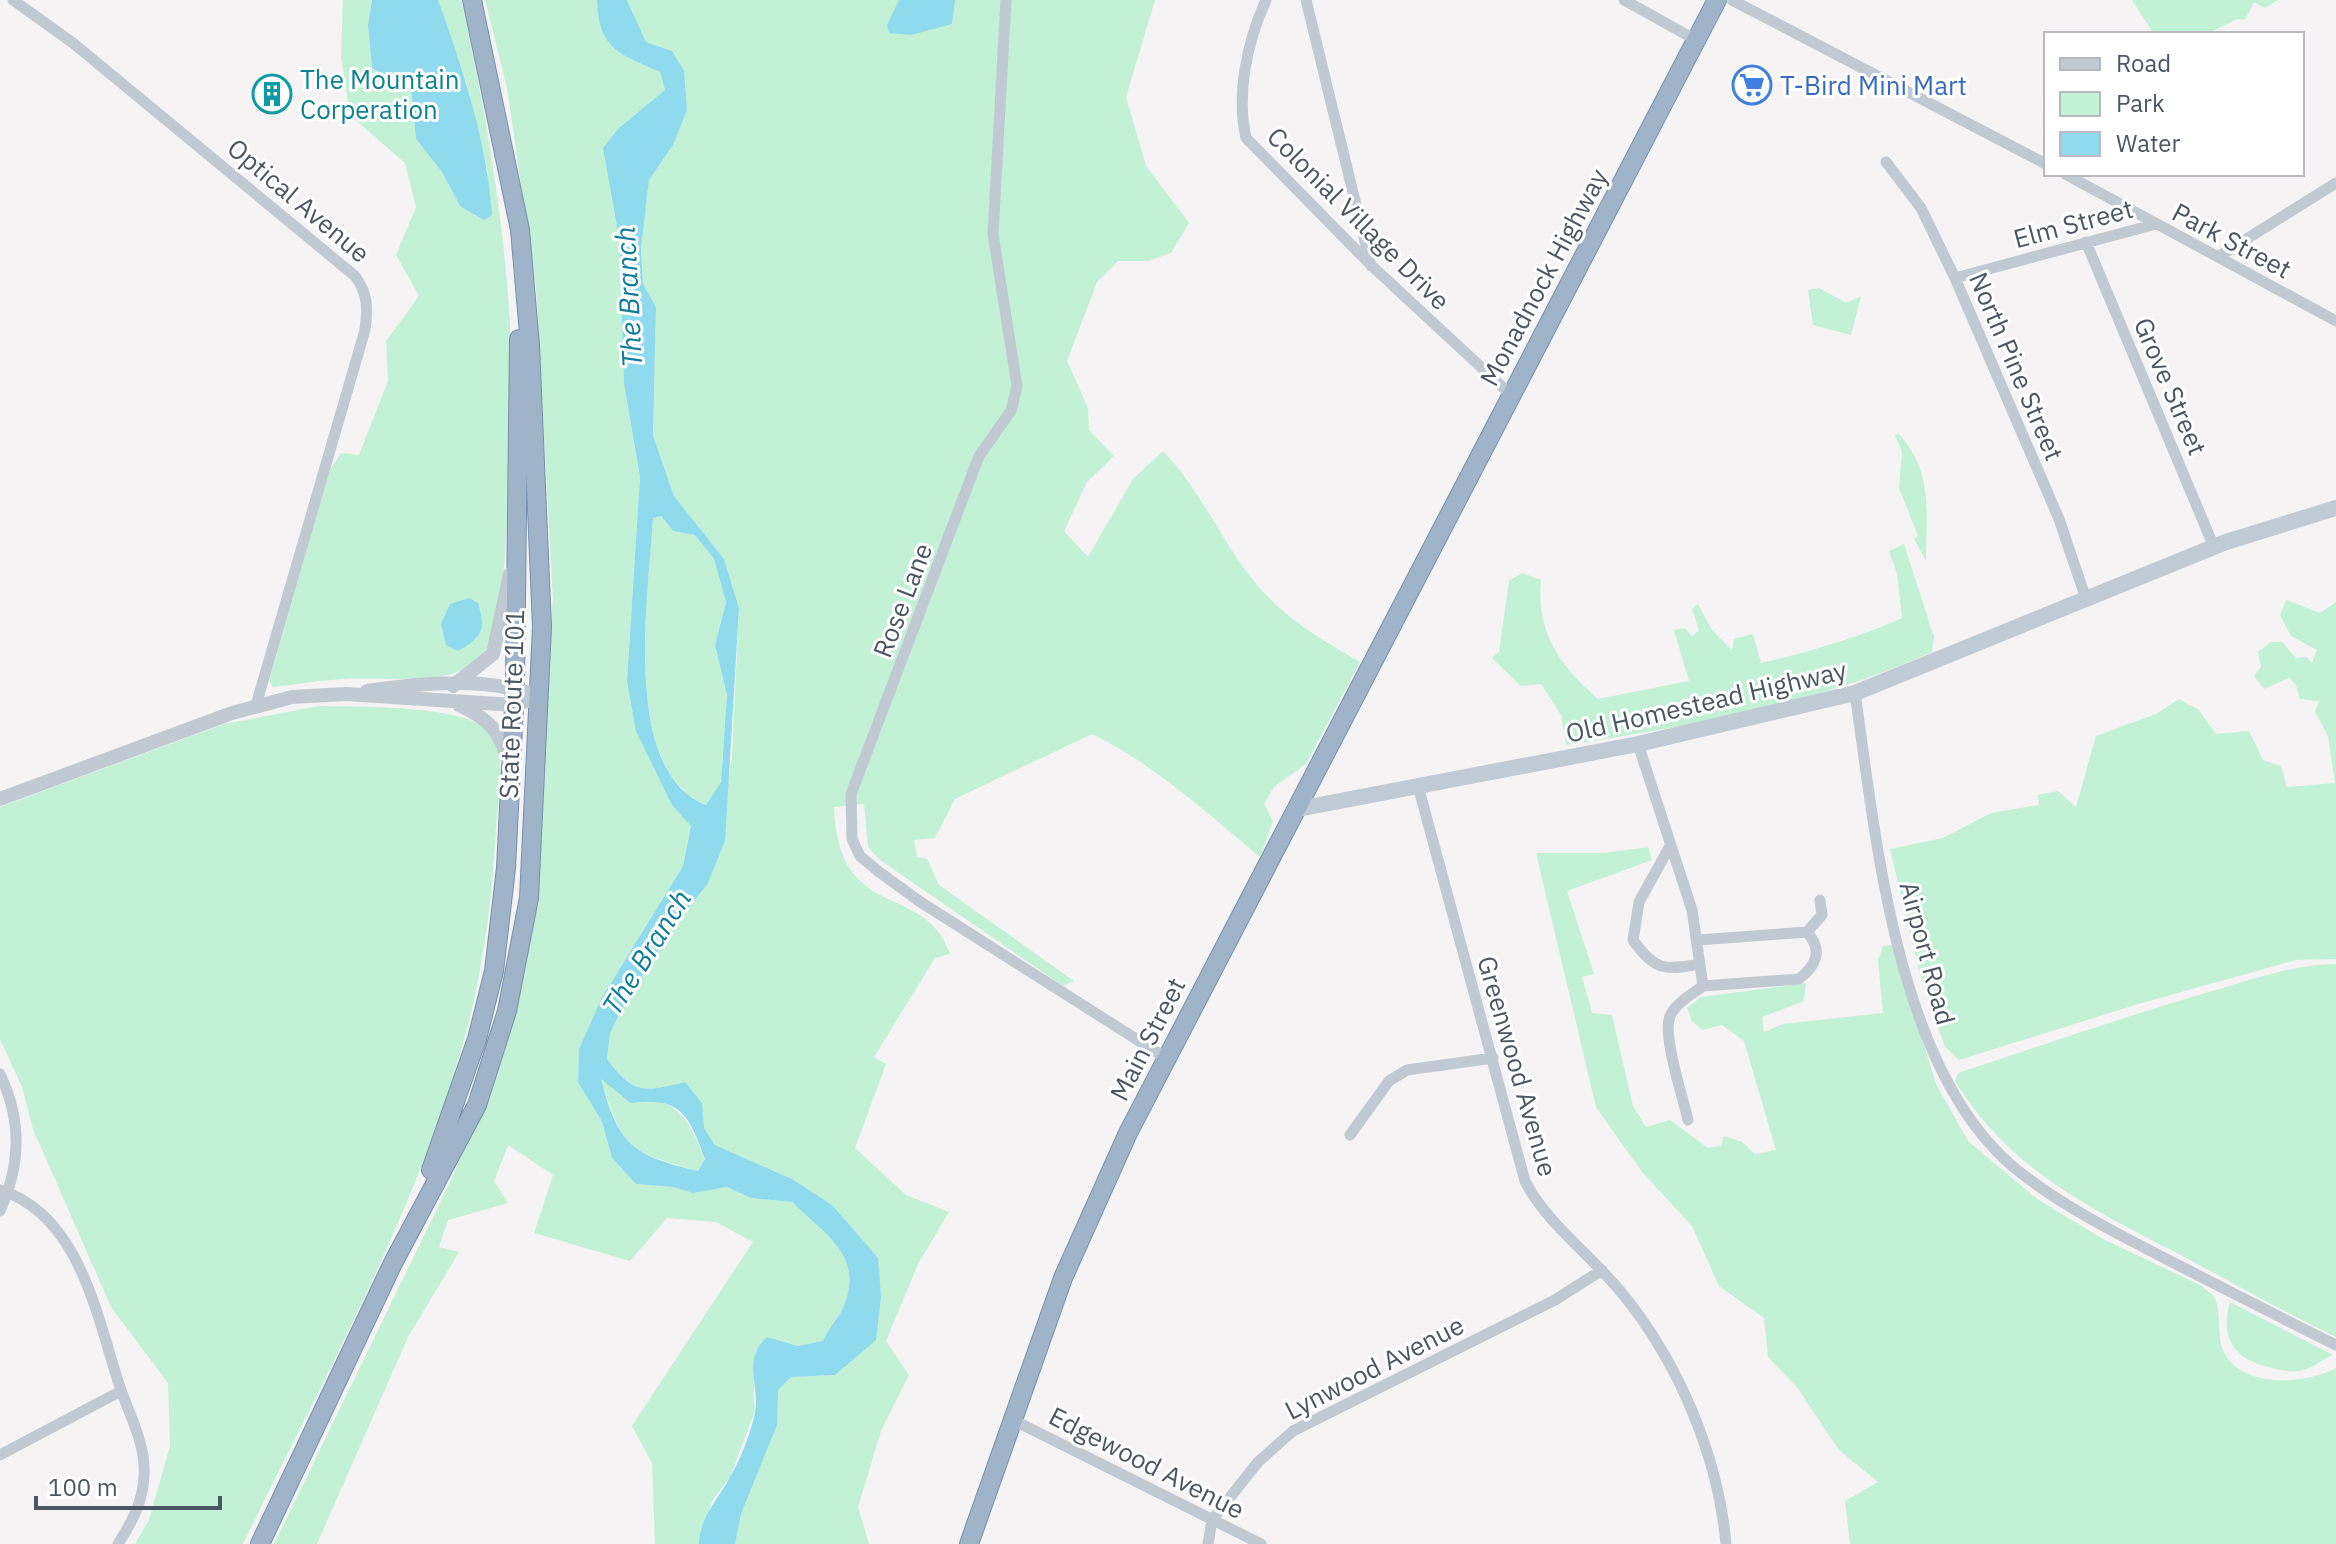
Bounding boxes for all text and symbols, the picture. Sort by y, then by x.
legend [2044,32,2304,176]
text: Road [2116,47,2171,79]
place label: The Mountain Corperation [300,62,460,126]
supermarket icon: T-Bird Mini Mart [1731,64,1773,106]
place label: T-Bird Mini Mart [1780,68,1967,102]
building icon: The Mountain Corperation [251,73,293,115]
text: Park [2116,87,2165,119]
street label: Colonial Village Drive [1260,119,1458,317]
text: Water [2116,127,2180,159]
street label: Optical Avenue [221,130,377,270]
street label: Monadnock Highway [1471,162,1615,392]
street label: Elm Street [2009,191,2137,255]
street label: Park Street [2167,194,2297,286]
water label: The Branch [606,225,650,369]
street label: North Pine Street [1962,267,2072,465]
street label: Grove Street [2127,312,2215,460]
street label: Rose Lane [865,538,939,662]
street label: State Route 101 [491,609,531,799]
street label: Old Homestead Highway [1562,652,1850,750]
street label: Airport Road [1893,878,1963,1028]
water label: The Branch [593,882,699,1022]
street label: Greenwood Avenue [1470,952,1566,1180]
street label: Main Street [1101,972,1193,1106]
street label: Lynwood Avenue [1279,1307,1469,1427]
street label: Edgewood Avenue [1044,1398,1250,1526]
scale bar [36,1460,220,1510]
text: 100 m [48,1471,118,1503]

